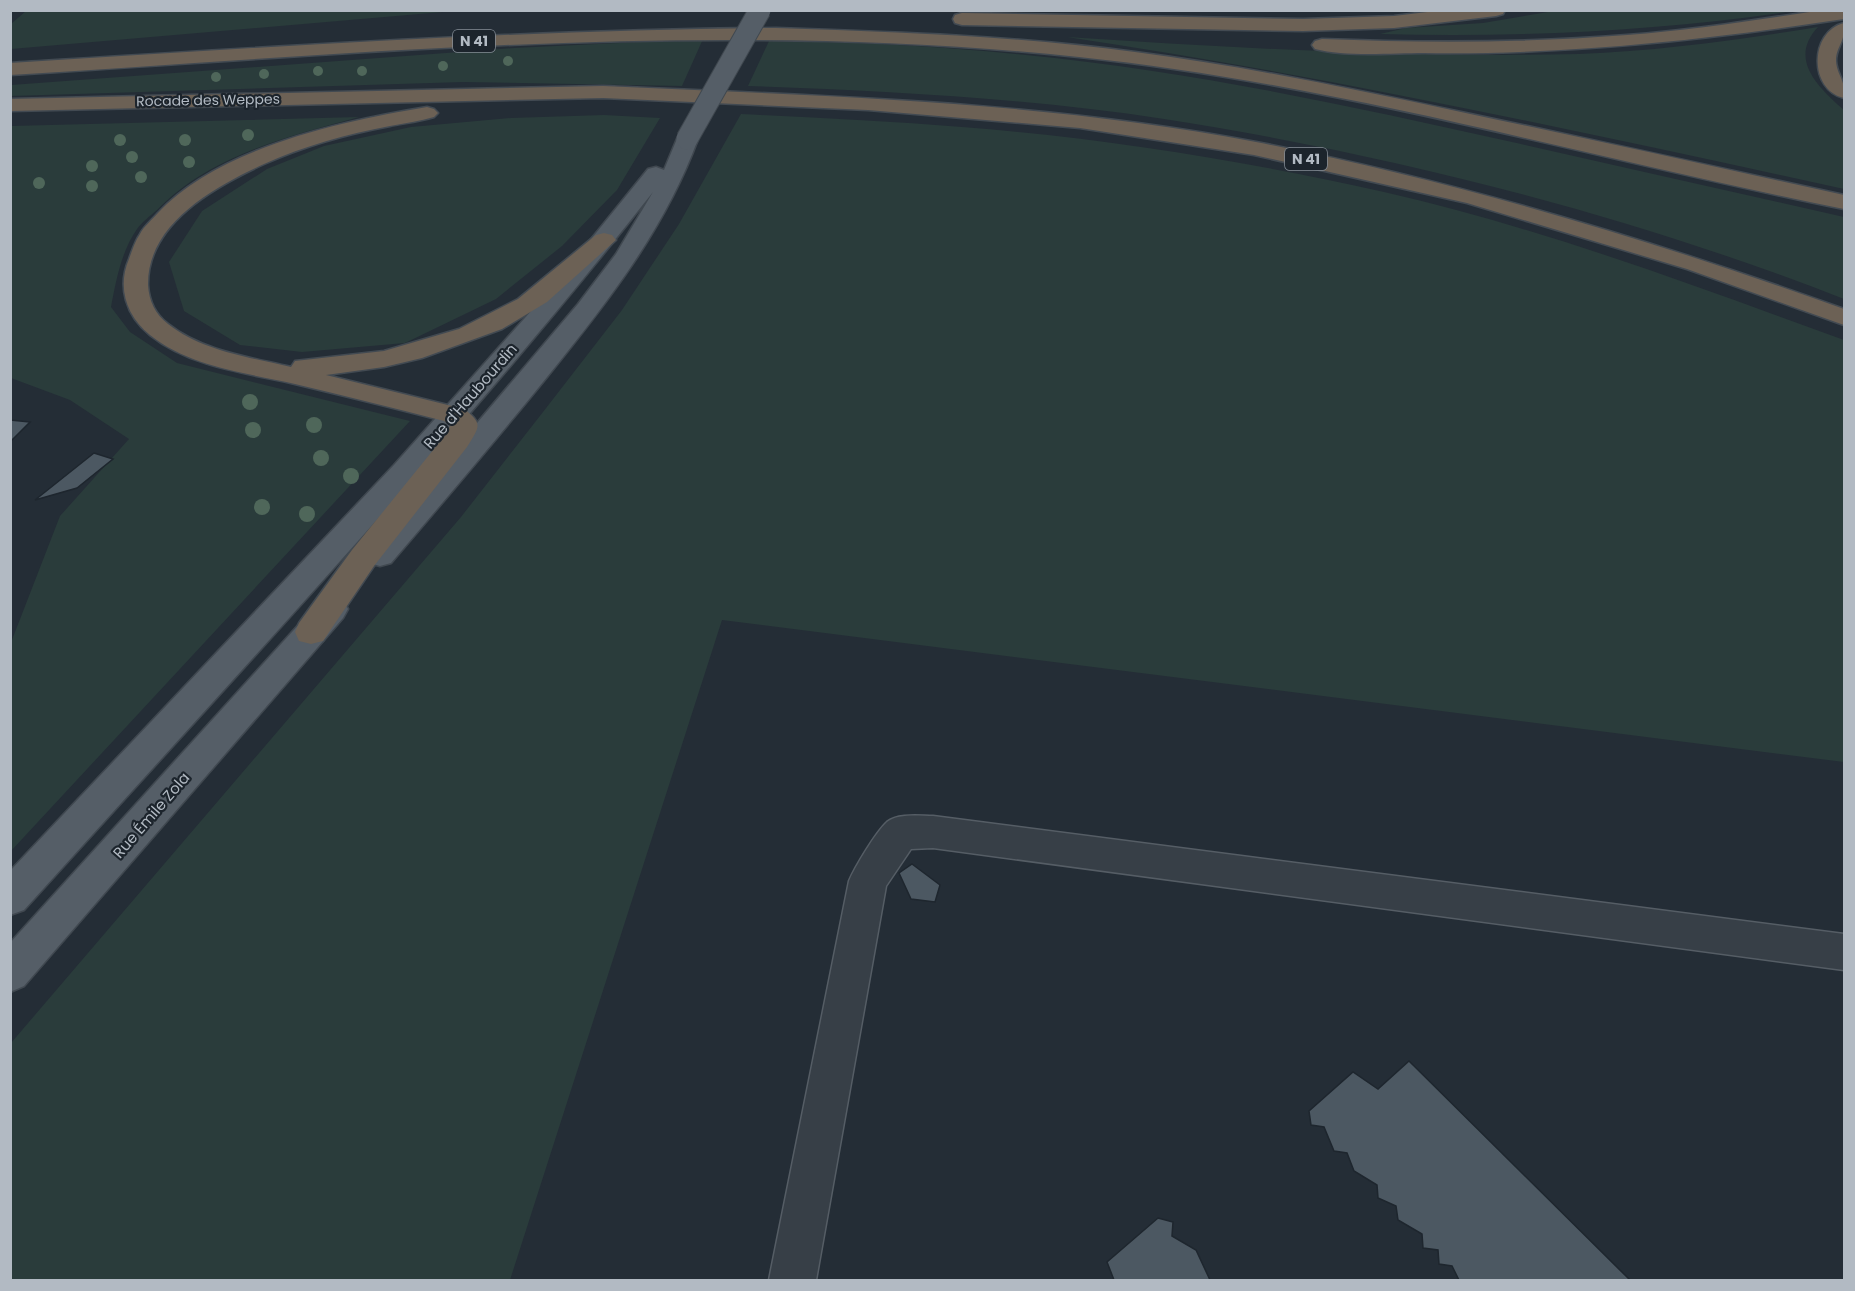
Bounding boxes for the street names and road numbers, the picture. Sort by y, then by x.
road number: N 41 [453,30,495,52]
street label: Rocade des Weppes [136,89,280,111]
road number: N 41 [1285,148,1327,170]
street label: Rue d'Haubourdin [418,339,522,453]
street label: Rue Émile Zola [108,768,194,862]

